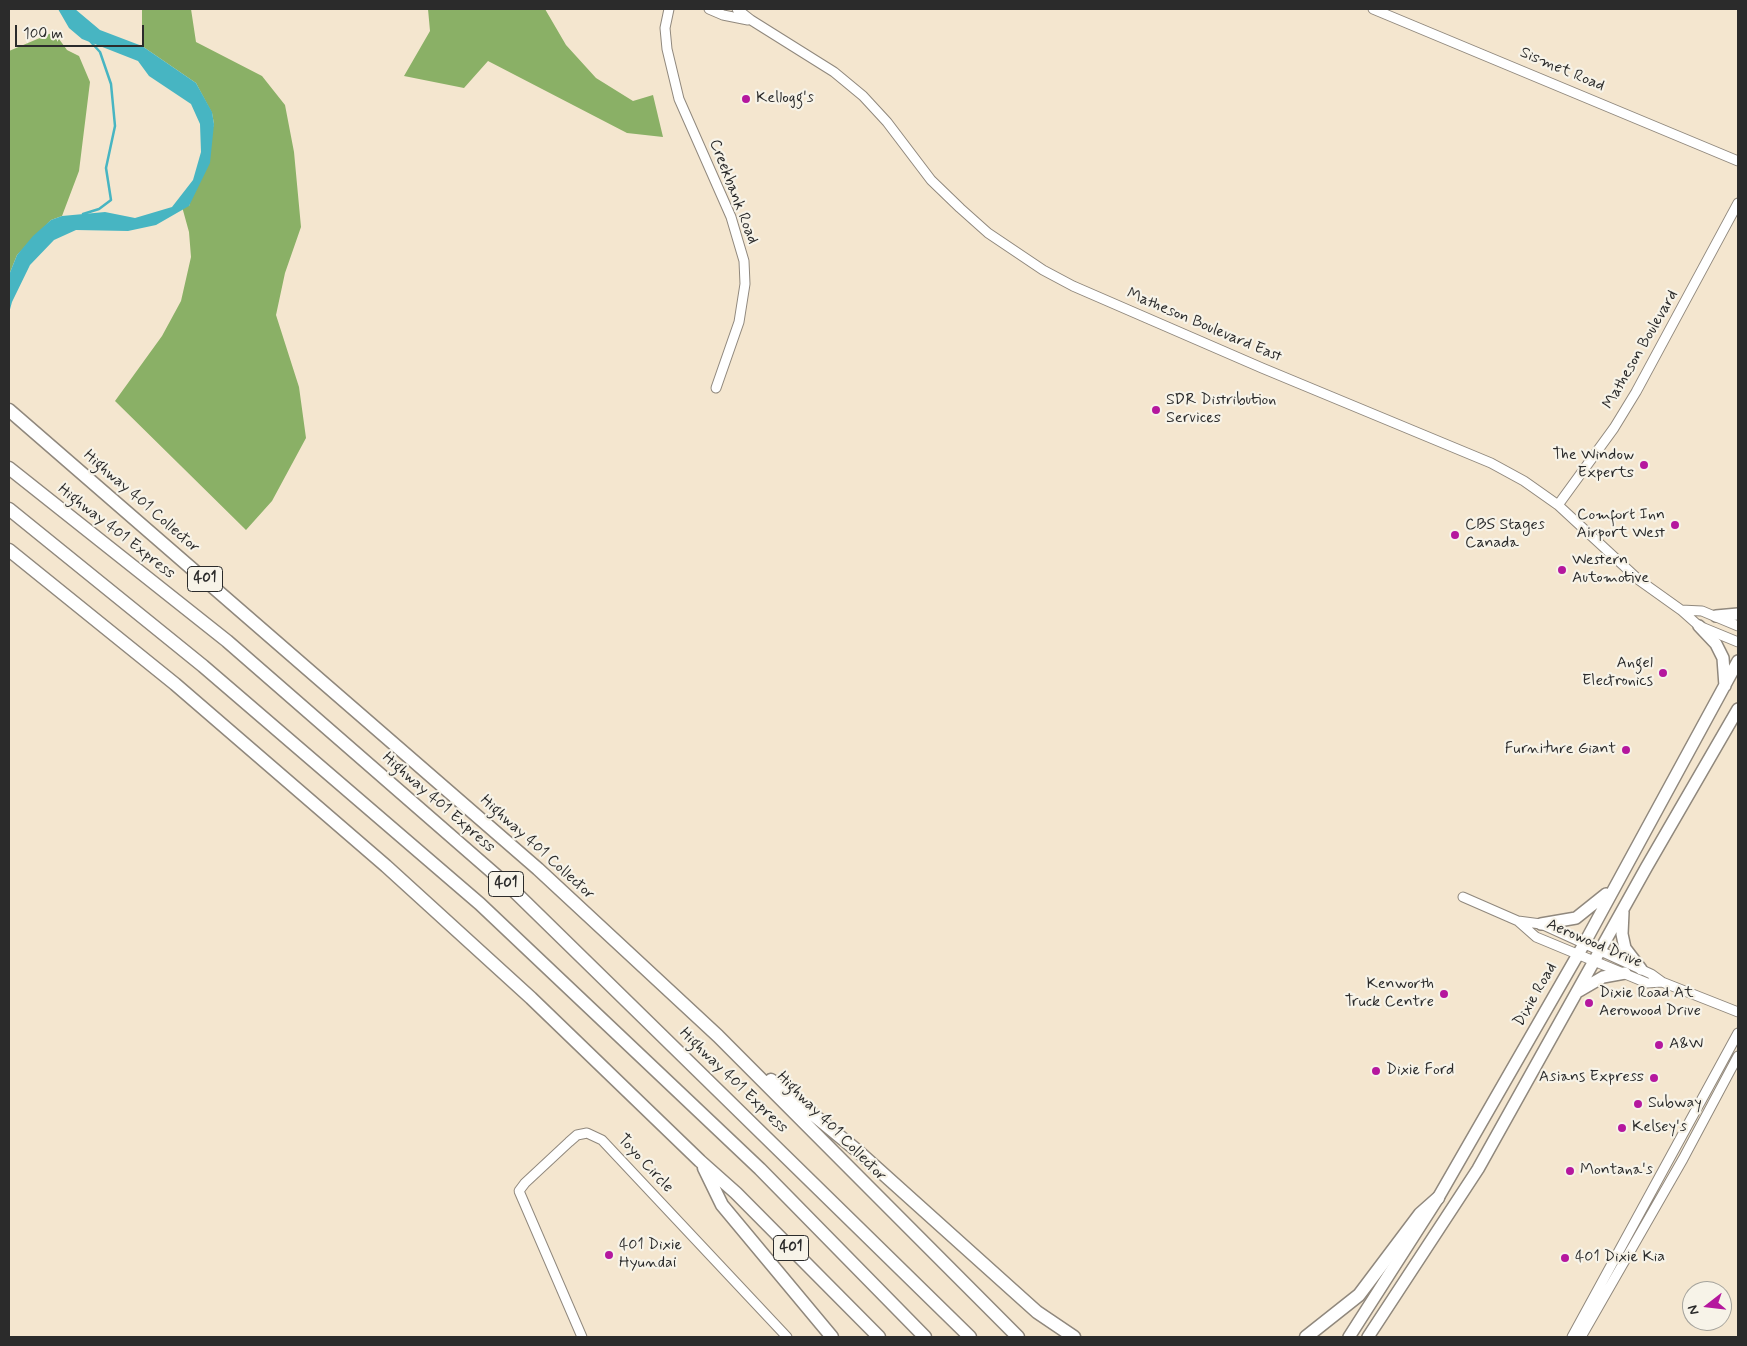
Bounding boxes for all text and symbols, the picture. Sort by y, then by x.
scale bar [18,15,146,47]
text: 100 m [23,24,63,44]
street label: Sismet Road [1517,44,1607,96]
place label: Kellogg's [756,89,814,109]
marker: Kellogg's [740,93,752,105]
street label: Creekbank Road [704,137,762,247]
street label: Matheson Boulevard East [1124,285,1284,367]
street label: Matheson Boulevard [1599,287,1683,413]
place label: SDR Distribution Services [1166,391,1276,429]
marker: SDR Distribution Services [1150,404,1162,416]
street label: Highway 401 Collector [79,446,203,558]
place label: The Window Experts [1552,446,1634,484]
marker: The Window Experts [1638,459,1650,471]
street label: Highway 401 Express [54,480,178,584]
place label: Comfort Inn Airport West [1577,506,1665,544]
place label: CBS Stages Canada [1465,516,1545,554]
marker: Comfort Inn Airport West [1669,519,1681,531]
marker: CBS Stages Canada [1449,529,1461,541]
place label: Western Automotive [1572,551,1649,589]
marker: Western Automotive [1556,564,1568,576]
road number: 401 [188,566,222,592]
place label: Angel Electronics [1582,654,1653,692]
marker: Angel Electronics [1657,667,1669,679]
place label: Furniture Giant [1505,740,1616,760]
marker: Furniture Giant [1620,744,1632,756]
street label: Highway 401 Express [378,749,498,857]
street label: Highway 401 Collector [476,791,598,905]
road number: 401 [488,872,524,896]
street label: Aerowood Drive [1543,915,1645,973]
street label: Dixie Road [1510,960,1562,1030]
place label: Kenworth Truck Centre [1345,975,1434,1013]
place label: Dixie Road At Aerowood Drive [1599,984,1701,1022]
marker: Kenworth Truck Centre [1438,988,1450,1000]
marker: Dixie Road At Aerowood Drive [1583,997,1595,1009]
street label: Highway 401 Express [675,1024,791,1138]
place label: A&W [1669,1035,1703,1055]
marker: A&W [1653,1039,1665,1051]
place label: Dixie Ford [1386,1061,1454,1081]
marker: Dixie Ford [1370,1065,1382,1077]
street label: Highway 401 Collector [772,1068,890,1186]
place label: Asians Express [1539,1068,1644,1088]
marker: Asians Express [1648,1072,1660,1084]
place label: Subway [1648,1094,1702,1114]
marker: Subway [1632,1098,1644,1110]
place label: Kelsey's [1632,1118,1687,1138]
marker: Kelsey's [1616,1122,1628,1134]
street label: Toyo Circle [613,1131,677,1197]
place label: Montana's [1580,1161,1653,1181]
marker: Montana's [1564,1165,1576,1177]
place label: 401 Dixie Hyundai [619,1236,682,1274]
road number: 401 [774,1236,808,1260]
place label: 401 Dixie Kia [1575,1248,1665,1268]
marker: 401 Dixie Hyundai [603,1249,615,1261]
marker: 401 Dixie Kia [1559,1252,1571,1264]
north arrow [1682,1281,1732,1331]
text: N [1684,1303,1703,1317]

